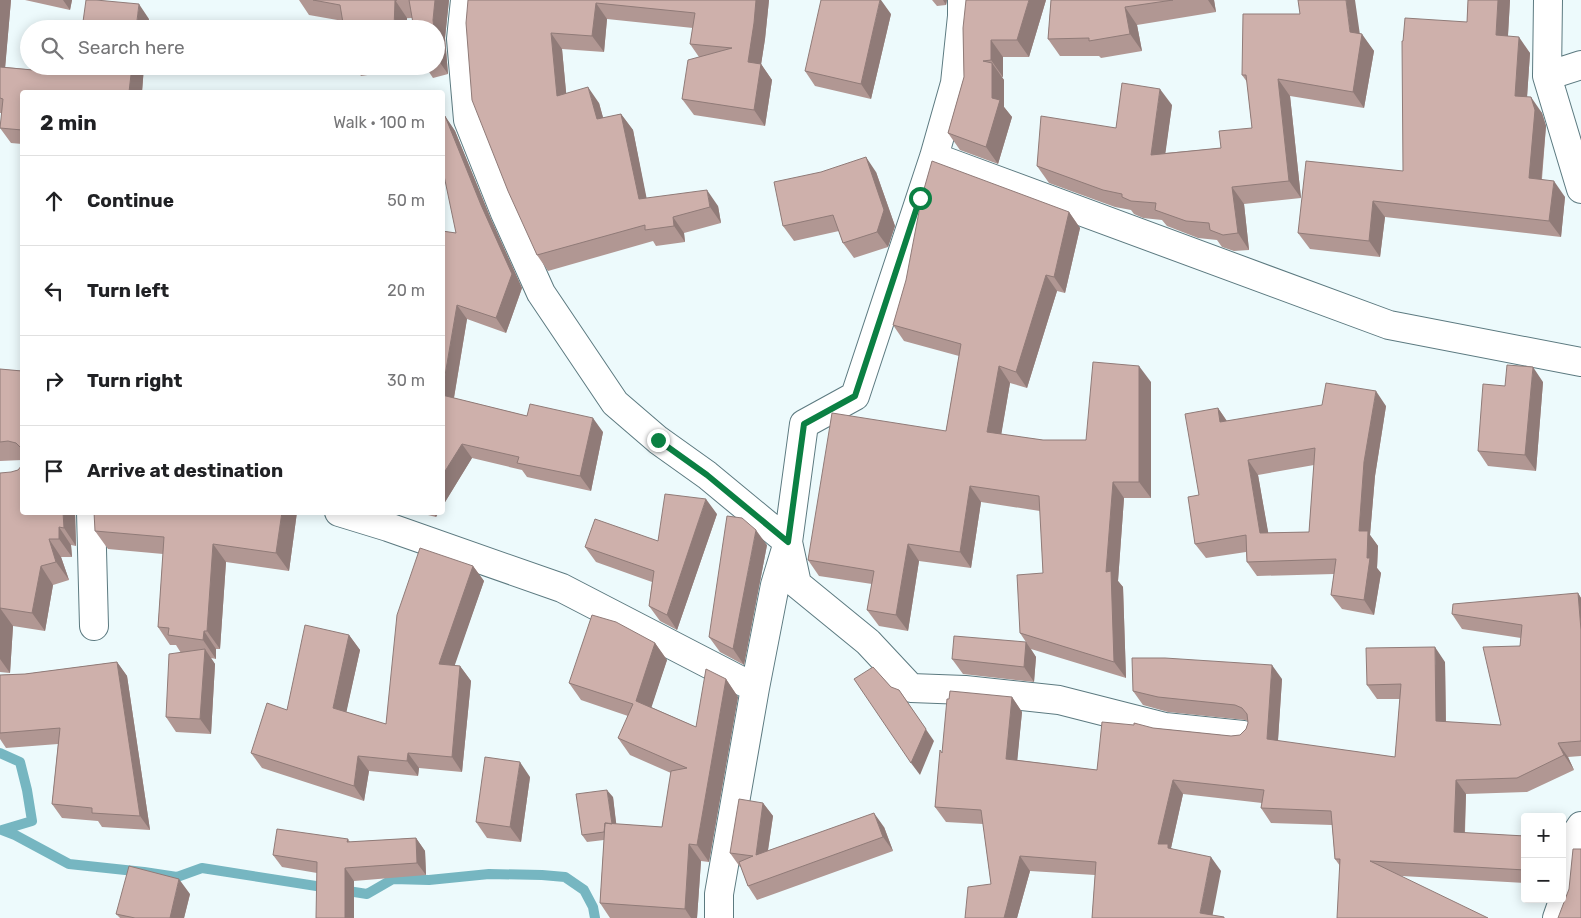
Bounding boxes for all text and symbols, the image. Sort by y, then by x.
search box [20,20,445,75]
icon: search [38,34,66,62]
text: Search here [78,36,185,59]
text: 2 min [40,110,97,135]
text: Walk · 100 m [333,113,425,132]
icon: ahead [40,187,68,215]
route start [909,187,932,210]
text: Continue [87,189,174,212]
text: 50 m [387,191,425,210]
icon: left [40,277,68,305]
text: Turn left [87,279,169,302]
text: 20 m [387,281,425,300]
icon: right [40,367,68,395]
text: Turn right [87,369,182,392]
text: 30 m [387,371,425,390]
route end [647,429,670,452]
icon: arrive [40,457,68,485]
text: Arrive at destination [87,459,283,482]
map controls [1521,813,1566,903]
button: + [1521,813,1566,858]
button: − [1521,858,1566,903]

